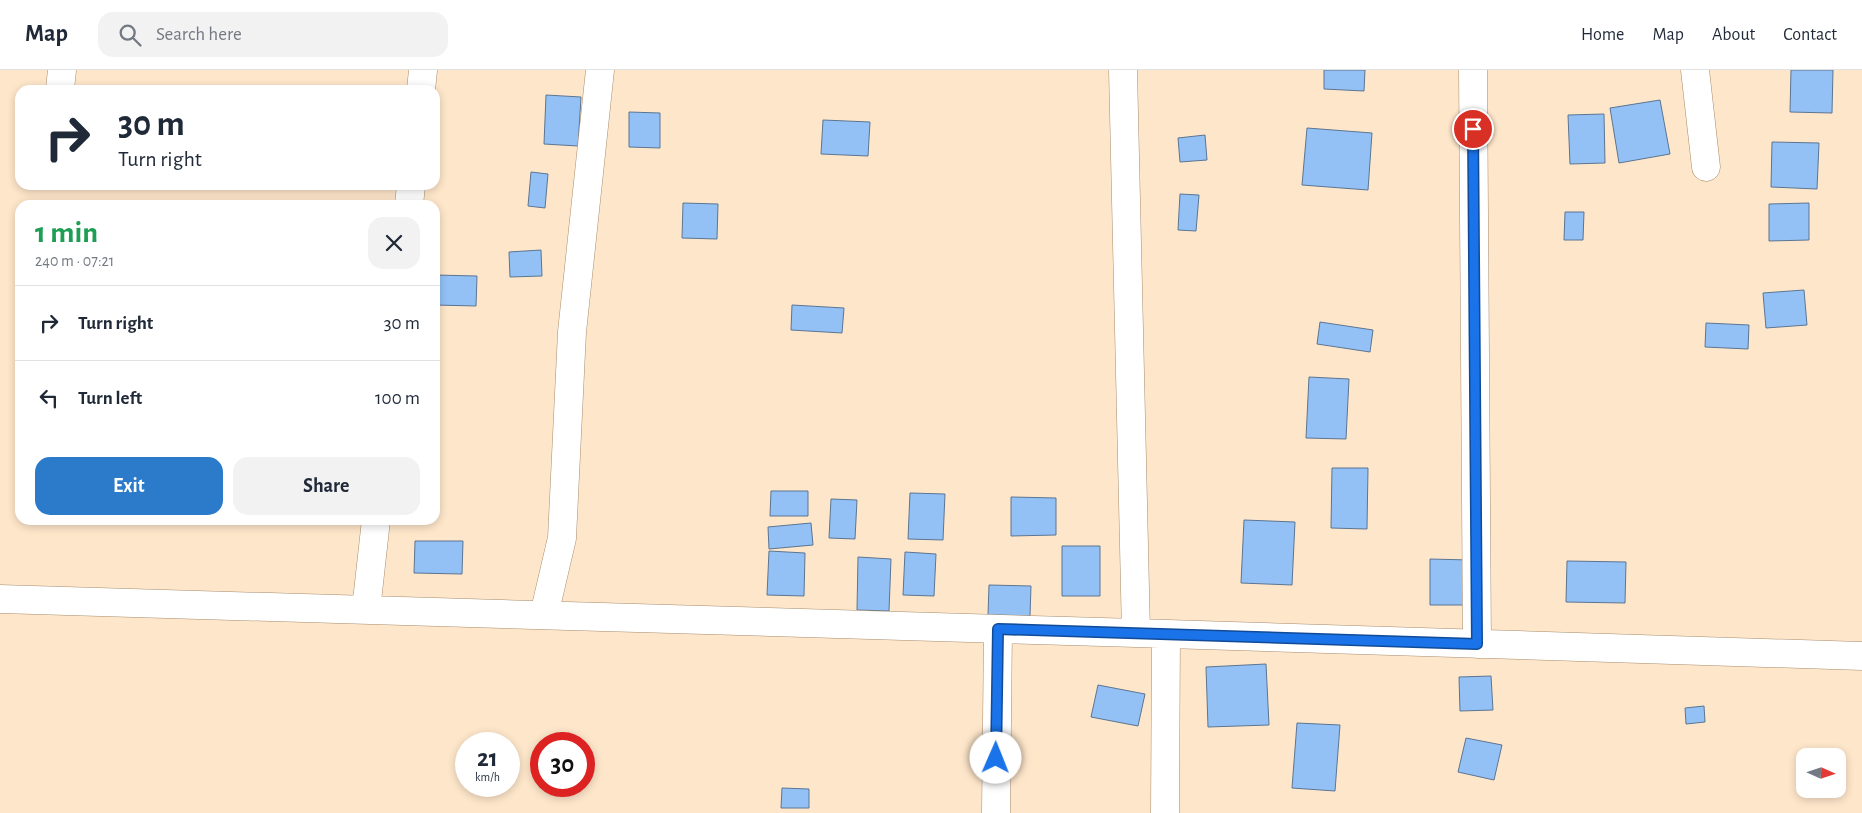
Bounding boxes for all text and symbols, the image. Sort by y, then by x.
search box [98,12,448,57]
icon: search [116,21,144,49]
text: Map [25,22,68,46]
text: Search here [156,25,242,44]
text: Home [1581,26,1624,44]
text: Map [1652,26,1684,44]
text: About [1712,26,1755,44]
text: Contact [1783,26,1837,44]
icon: right [35,105,100,170]
text: 30 m [118,107,185,142]
pin [1452,108,1494,150]
icon: arrive [1459,115,1487,143]
text: Turn right [118,148,202,170]
button: close [368,217,420,269]
text: 1 min [35,218,98,248]
text: 240 m · 07:21 [35,253,114,269]
icon: right [35,309,63,337]
text: Turn right [78,314,153,333]
text: 30 m [384,314,420,333]
icon: left [35,384,63,412]
text: Turn left [78,389,142,408]
text: 100 m [375,389,420,408]
button: Exit [35,457,223,515]
button: Share [233,457,420,515]
position arrow [969,731,1021,783]
speed limit sign: 30 [530,732,595,797]
text: 21 [477,746,498,771]
north arrow [1796,748,1846,798]
map controls [1796,748,1846,798]
text: km/h [475,771,500,783]

